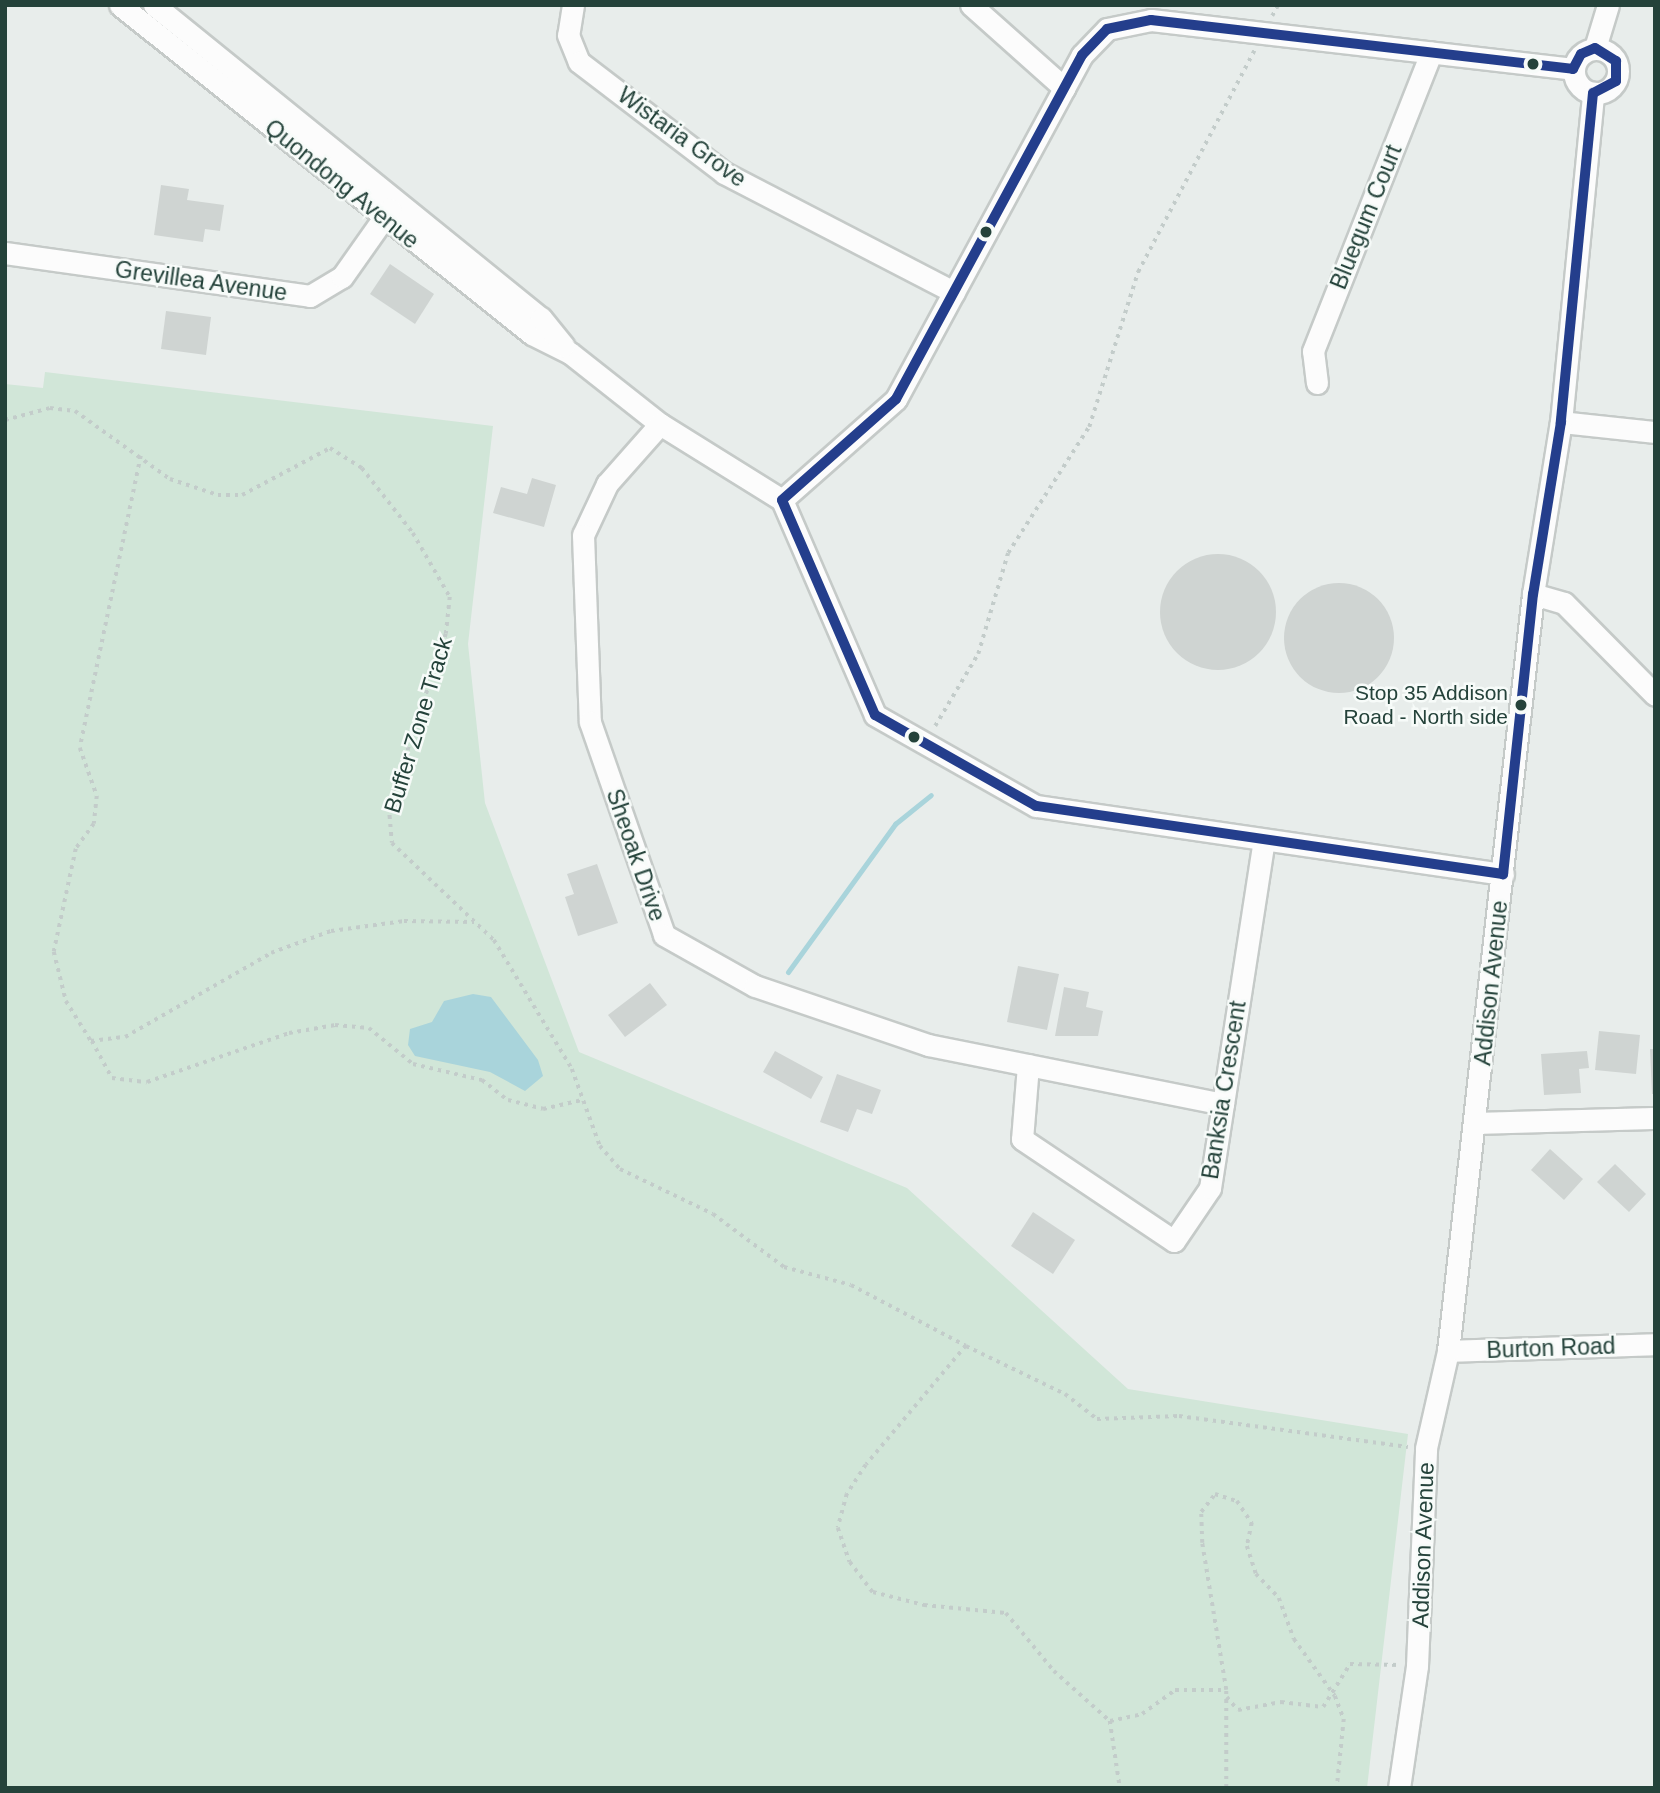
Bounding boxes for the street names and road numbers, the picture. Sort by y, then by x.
street label: Wistaria Grove [612,81,752,193]
street label: Quondong Avenue [259,113,425,255]
street label: Bluegum Court [1324,141,1408,293]
street label: Grevillea Avenue [113,255,289,307]
street label: Buffer Zone Track [378,634,458,816]
street label: Sheoak Drive [600,785,672,925]
street label: Addison Avenue [1469,898,1513,1068]
street label: Banksia Crescent [1196,999,1252,1181]
street label: Burton Road [1486,1332,1616,1364]
street label: Addison Avenue [1406,1461,1440,1629]

